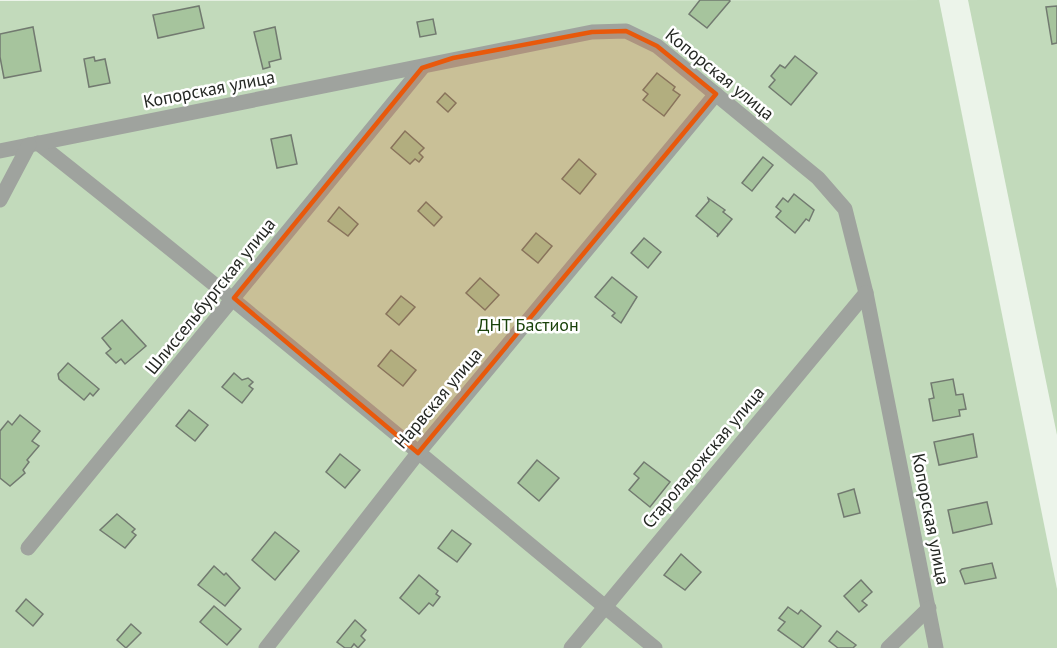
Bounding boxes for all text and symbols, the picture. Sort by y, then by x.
street label: Копорская улица [661,23,779,125]
street label: Копорская улица [141,65,277,113]
street label: Шлиссельбургская улица [140,213,280,379]
park label: ДНТ Бастион [477,313,579,336]
street label: Нарвская улица [389,343,487,453]
street label: Староладожская улица [637,381,769,533]
street label: Копорская улица [907,451,955,587]

